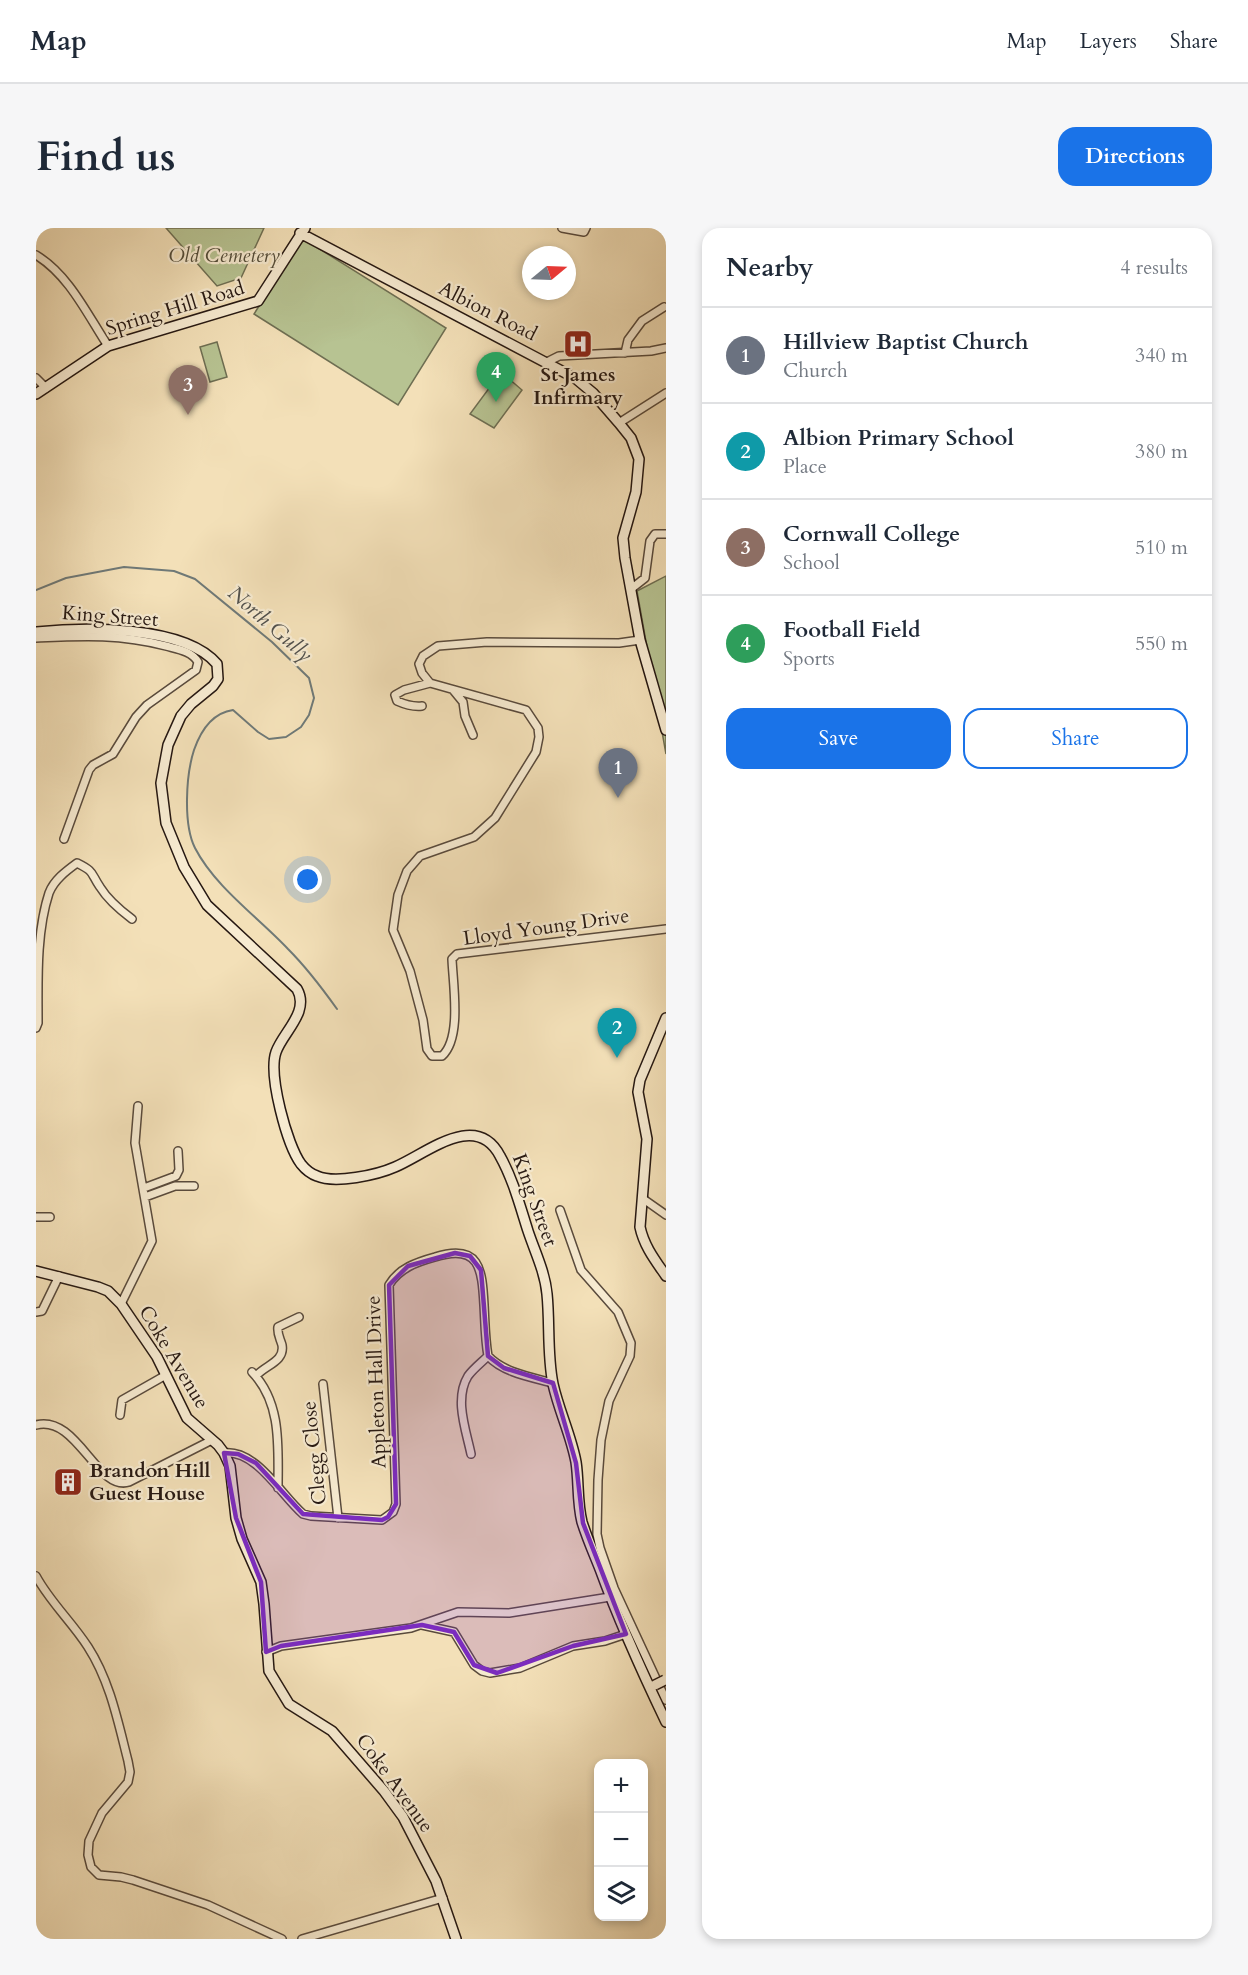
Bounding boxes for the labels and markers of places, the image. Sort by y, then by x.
hospital icon: St James Infirmary [562,328,594,360]
pin: 4 [476,352,516,402]
place label: St James Infirmary [533,361,623,411]
pin: 3 [168,366,208,415]
pin: 1 [598,748,638,798]
pin: 2 [598,1008,636,1058]
place label: Brandon Hill Guest House [89,1457,210,1507]
building icon: Brandon Hill Guest House [52,1466,84,1498]

